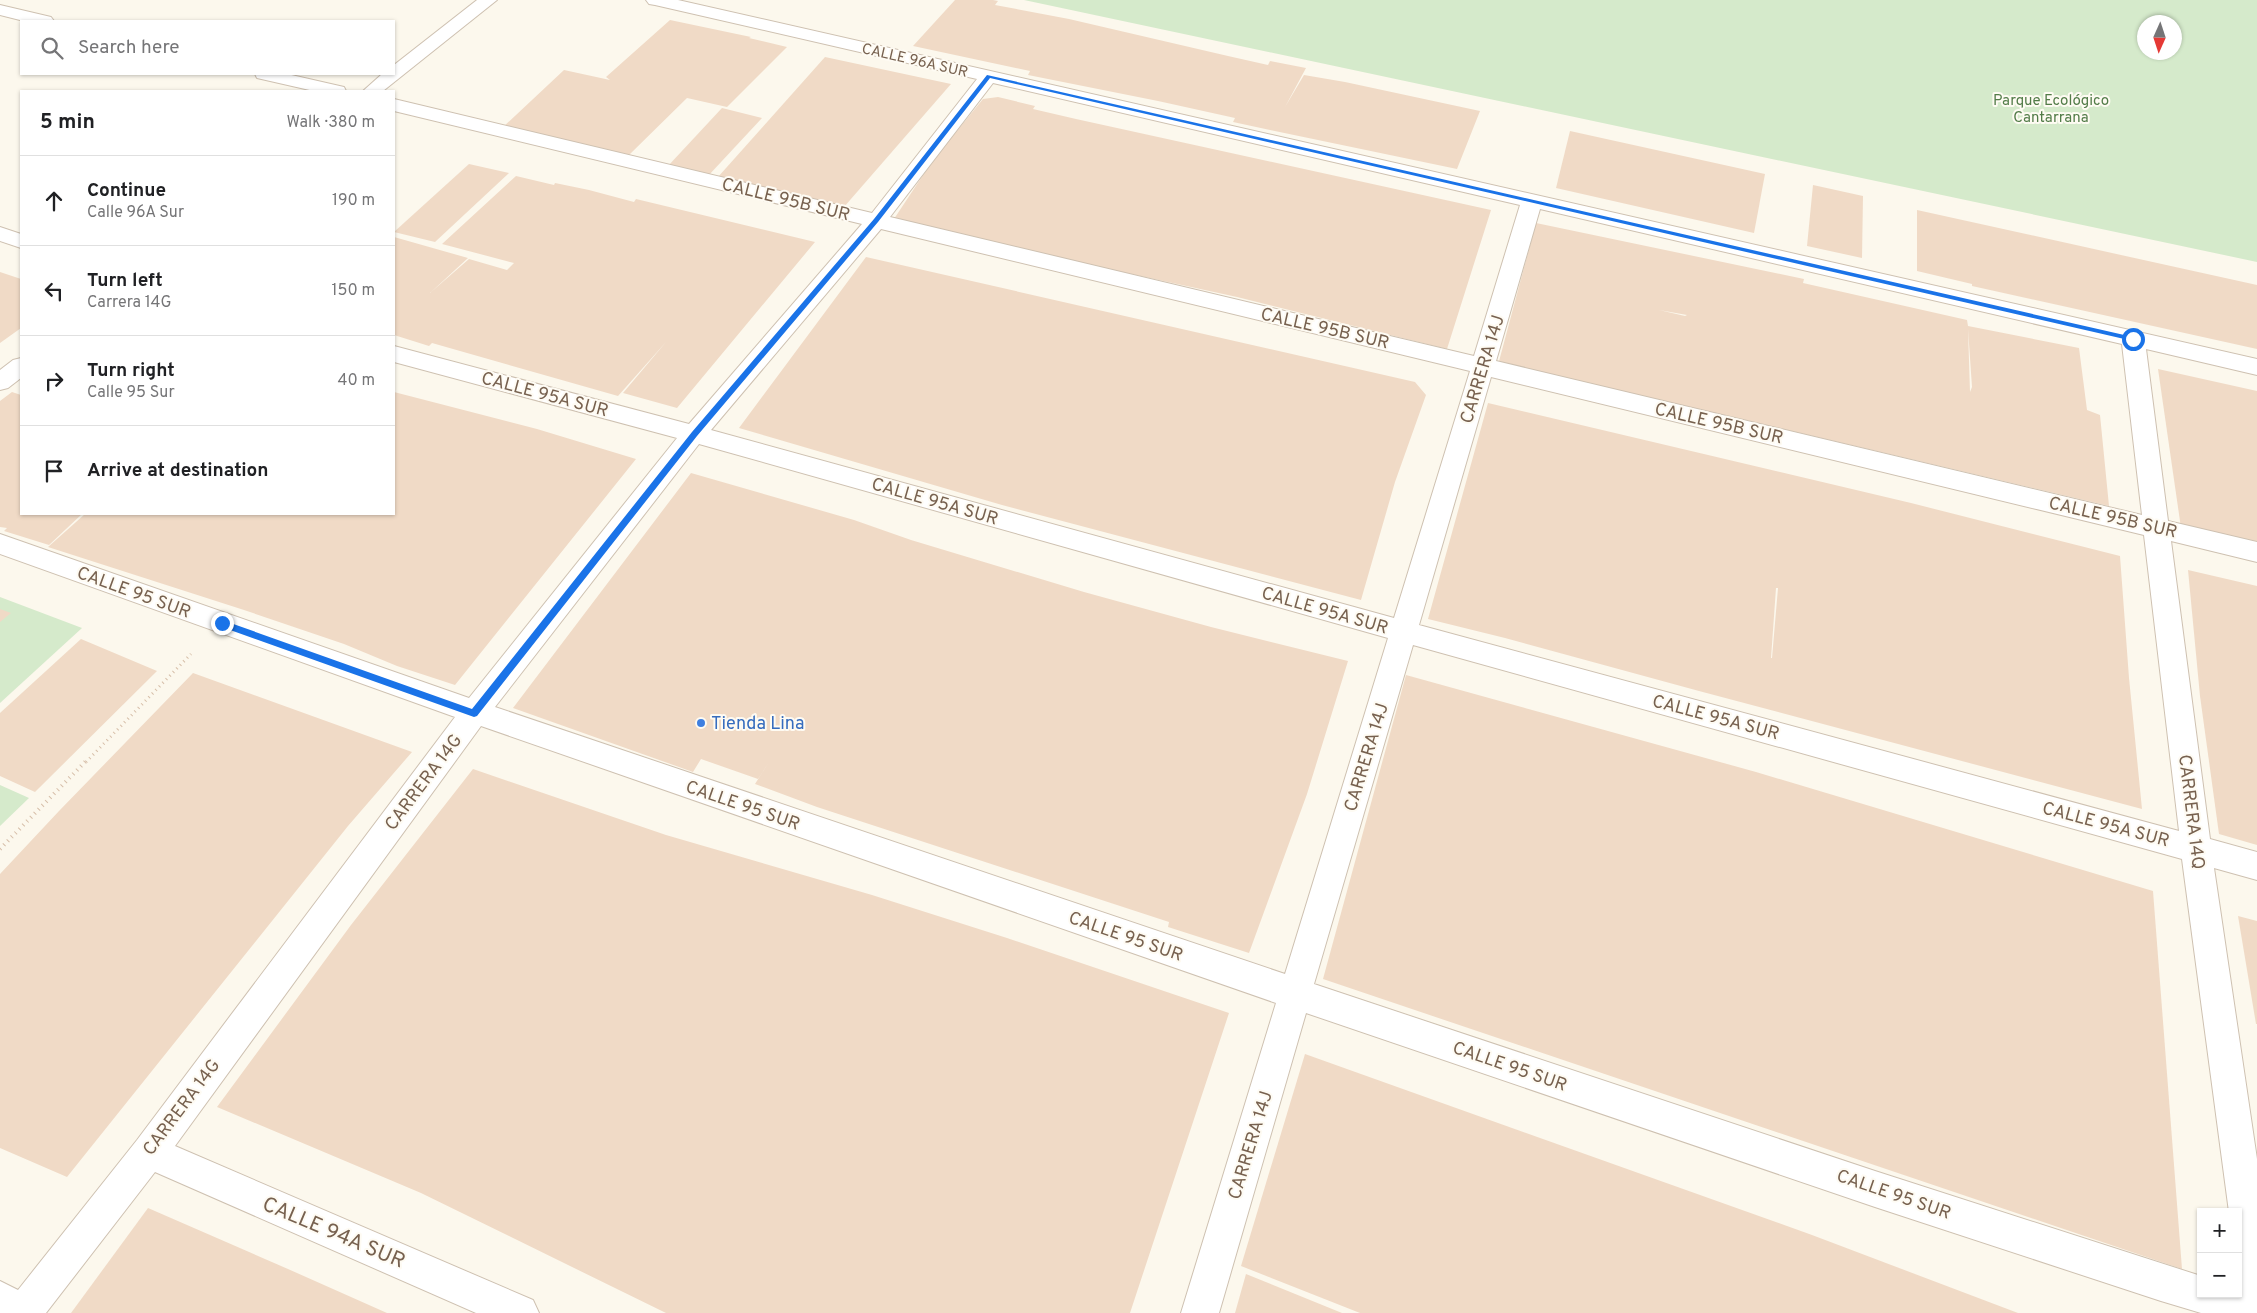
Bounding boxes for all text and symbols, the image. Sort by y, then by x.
north arrow [2137,15,2182,60]
search box [20,20,395,75]
icon: search [38,34,66,62]
text: Search here [78,36,180,60]
street label: CALLE 96A SUR [860,40,970,83]
park label: Parque Ecológico Cantarrana [1993,92,2109,128]
text: 5 min [40,109,95,136]
text: Walk · 380 m [287,113,375,133]
street label: CALLE 95B SUR [719,173,852,228]
text: Continue [87,179,166,203]
icon: ahead [40,187,68,215]
text: 190 m [332,191,375,211]
text: Calle 96A Sur [87,203,184,223]
text: Turn left [87,269,163,293]
icon: left [40,277,68,305]
text: 150 m [332,281,375,301]
text: Carrera 14G [87,293,171,313]
street label: CALLE 95B SUR [1258,303,1391,355]
street label: CARRERA 14J [1456,312,1511,427]
route start [2122,328,2145,351]
text: Turn right [87,359,175,383]
icon: right [40,367,68,395]
street label: CALLE 95A SUR [478,367,611,423]
text: 40 m [337,371,375,391]
text: Calle 95 Sur [87,383,175,403]
street label: CALLE 95B SUR [1652,398,1785,450]
icon: arrive [40,457,68,485]
text: Arrive at destination [87,459,268,483]
street label: CALLE 95A SUR [869,473,1001,532]
street label: CALLE 95B SUR [2046,492,2179,544]
street label: CALLE 95 SUR [73,562,194,625]
street label: CALLE 95A SUR [1259,582,1391,641]
route end [211,612,234,635]
street label: CALLE 95A SUR [1649,690,1782,746]
street label: CARRERA 14J [1340,700,1395,815]
place label: Tienda Lina [711,713,804,736]
marker: Tienda Lina [695,717,707,729]
street label: CARRERA 14G [380,730,468,836]
street label: CARRERA 14Q [2172,753,2209,871]
street label: CALLE 95 SUR [682,776,803,837]
street label: CALLE 95A SUR [2039,797,2172,853]
street label: CALLE 95 SUR [1065,907,1186,968]
street label: CALLE 95 SUR [1449,1037,1570,1098]
street label: CARRERA 14G [138,1055,226,1161]
street label: CARRERA 14J [1224,1088,1279,1203]
street label: CALLE 95 SUR [1833,1165,1954,1226]
street label: CALLE 94A SUR [258,1191,409,1276]
map controls [2197,1208,2242,1298]
button: + [2197,1208,2242,1253]
button: − [2197,1253,2242,1298]

